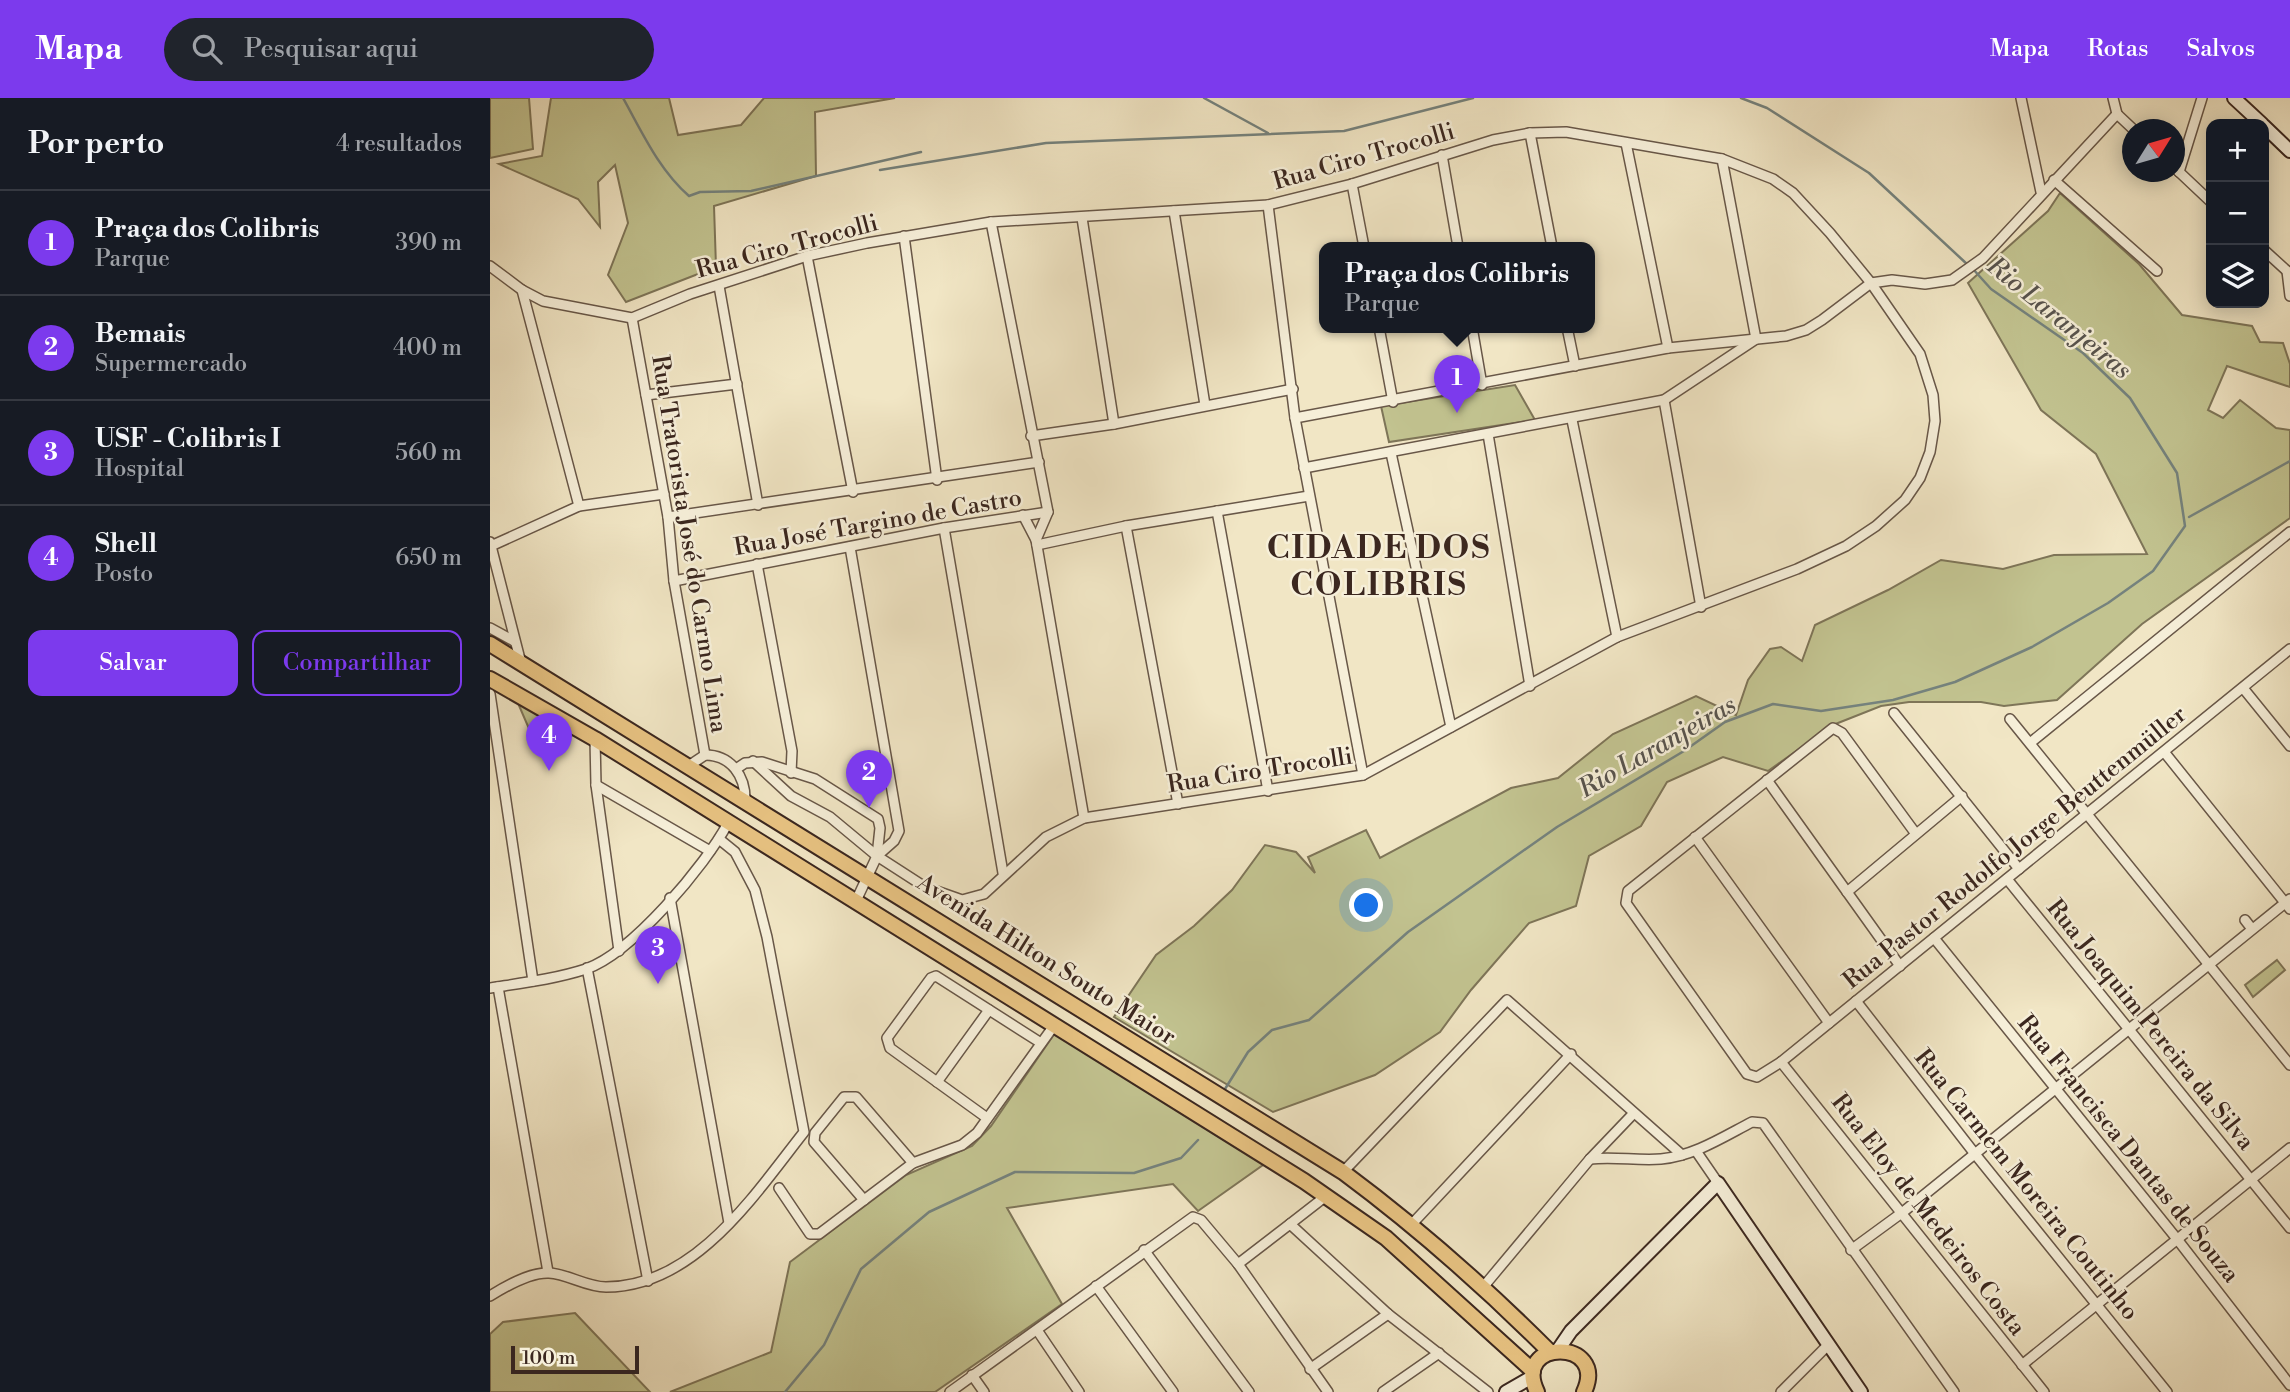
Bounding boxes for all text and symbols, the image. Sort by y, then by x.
search box [164,18,654,81]
text: Mapa [35,29,122,70]
icon: search [188,30,226,68]
text: Pesquisar aqui [244,33,418,65]
text: Mapa [1990,34,2049,64]
text: Rotas [2087,34,2148,64]
text: Salvos [2186,34,2255,64]
street label: Rua Ciro Trocolli [1270,117,1458,197]
north arrow [2122,119,2185,182]
map controls [2206,119,2269,308]
button: + [2206,119,2269,182]
text: Por perto [28,125,164,163]
text: 4 resultados [336,130,462,158]
button: − [2206,182,2269,245]
street label: Rua Ciro Trocolli [693,208,881,286]
text: Praça dos Colibris [95,213,319,245]
text: 1 [45,229,57,257]
text: 390 m [395,229,462,257]
popup [1319,242,1595,333]
text: Parque [95,245,170,273]
button: layers [2206,245,2269,308]
water label: Rio Laranjeiras [1979,249,2138,386]
text: Praça dos Colibris [1345,258,1569,290]
text: Parque [1345,290,1420,318]
text: Bemais [95,318,186,350]
text: 2 [44,334,58,362]
text: 400 m [393,334,462,362]
text: Supermercado [95,350,247,378]
street label: Rua Tratorista José do Carmo Lima [644,353,734,736]
pin: 1 [1434,355,1480,413]
text: USF - Colibris I [95,423,281,455]
text: 3 [44,439,58,467]
text: 560 m [395,439,462,467]
text: Hospital [95,455,184,483]
street label: Rua José Targino de Castro [732,483,1024,563]
text: Shell [95,528,157,560]
district label: CIDADE DOS COLIBRIS [1267,528,1491,605]
text: 4 [43,544,59,572]
text: 650 m [395,544,462,572]
text: Posto [95,560,153,588]
button: Salvar [28,630,238,696]
button: Compartilhar [252,630,462,696]
water label: Rio Laranjeiras [1572,689,1742,806]
street label: Rua Pastor Rodolfo Jorge Beuttenmüller [1837,700,2193,996]
pin: 4 [526,713,572,771]
street label: Rua Ciro Trocolli [1165,742,1355,800]
pin: 2 [846,750,892,808]
street label: Avenida Hilton Souto Maior [910,867,1181,1052]
your location [1349,888,1383,922]
street label: Rua Joaquim Pereira da Silva [2040,894,2261,1157]
pin: 3 [635,926,681,984]
street label: Rua Francisca Dantas de Souza [2011,1009,2246,1290]
street label: Rua Carmem Moreira Coutinho [1907,1043,2145,1327]
street label: Rua Eloy de Medeiros Costa [1824,1088,2032,1343]
scale bar [511,1343,639,1375]
text: 100 m [522,1346,575,1370]

